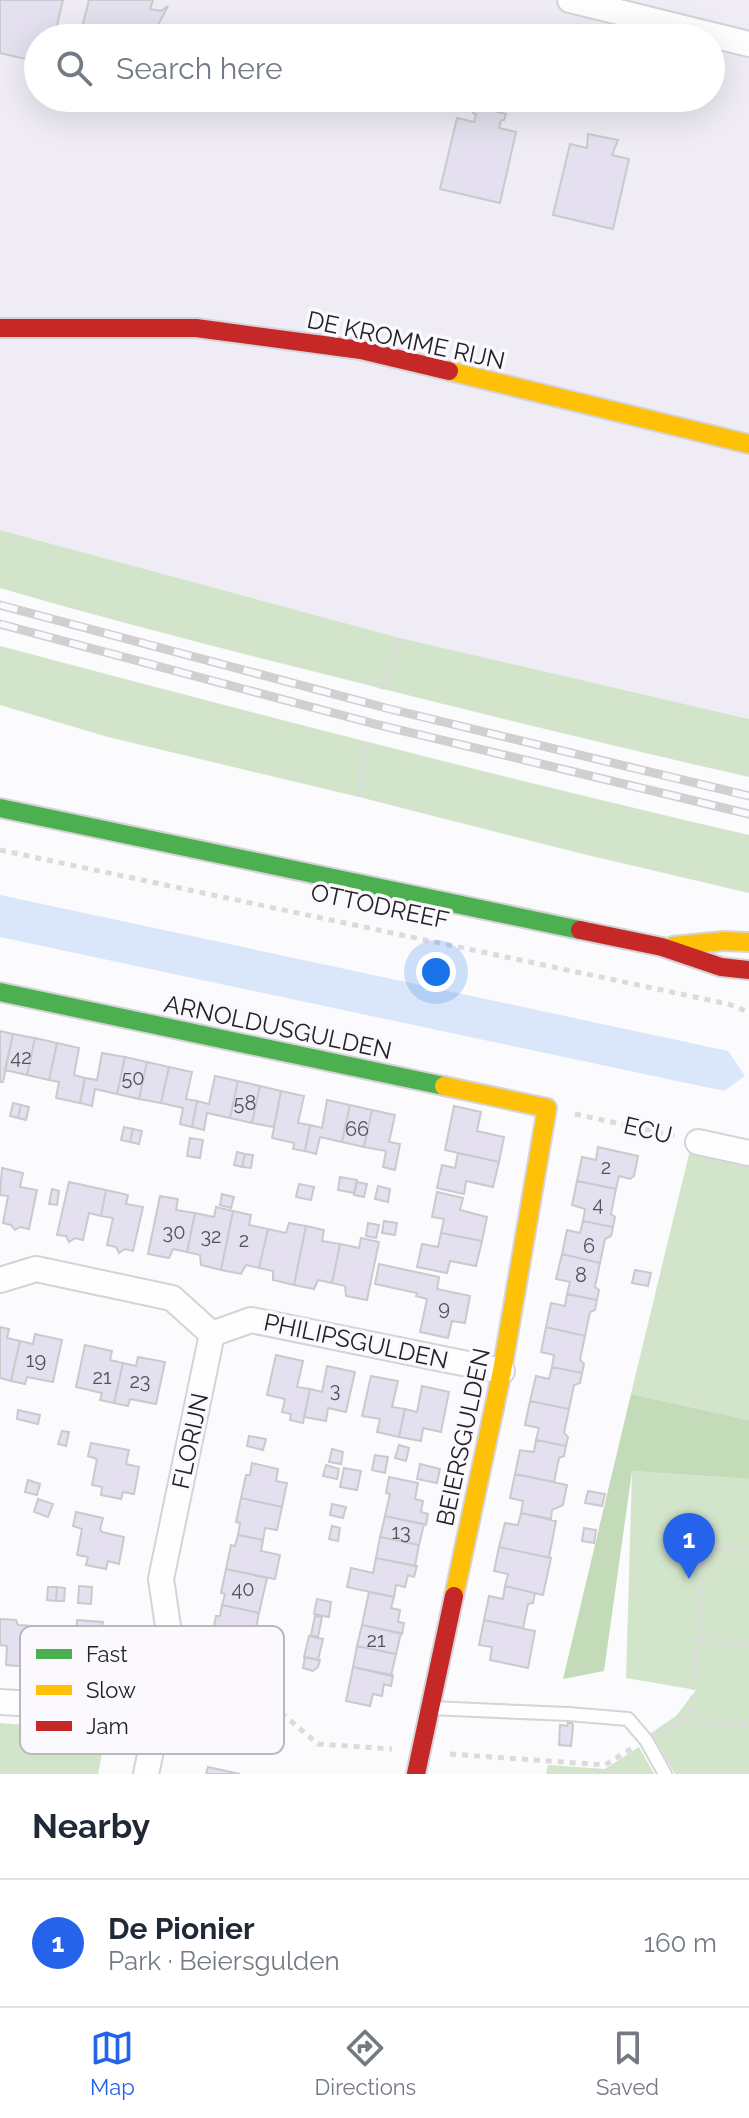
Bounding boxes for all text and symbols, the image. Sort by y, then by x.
search box [24,24,725,112]
icon: search [52,46,96,90]
text: Search here [116,51,283,86]
street label: DE KROMME RIJN [304,305,508,375]
street label: OTTODREEF [308,877,452,935]
your location [416,952,456,992]
street label: ARNOLDUSGULDEN [162,989,394,1065]
house number: 42 [10,1045,32,1069]
house number: 50 [121,1066,145,1090]
house number: 58 [234,1091,256,1115]
street label: ECU [621,1110,675,1150]
house number: 66 [345,1117,369,1141]
house number: 2 [601,1155,611,1179]
house number: 4 [593,1192,604,1216]
house number: 30 [163,1220,185,1244]
house number: 32 [200,1224,222,1248]
house number: 2 [239,1228,249,1252]
house number: 6 [583,1234,595,1258]
house number: 8 [575,1263,587,1287]
house number: 9 [438,1296,450,1320]
street label: PHILIPSGULDEN [261,1307,451,1375]
street label: BEIERSGULDEN [430,1345,496,1529]
house number: 19 [26,1348,46,1372]
house number: 21 [93,1365,112,1389]
house number: 23 [129,1369,151,1393]
house number: 3 [330,1378,340,1402]
street label: FLORIJN [166,1390,214,1492]
pin: 1 [663,1513,715,1579]
house number: 13 [391,1520,411,1544]
house number: 40 [231,1577,255,1601]
legend [20,1626,284,1754]
house number: 21 [367,1628,386,1652]
text: Fast [86,1641,128,1667]
text: Slow [86,1677,136,1703]
text: Jam [86,1713,129,1739]
text: Nearby [32,1806,150,1846]
text: De Pionier [108,1911,255,1946]
text: 1 [52,1928,64,1958]
text: 160 m [644,1928,717,1958]
text: Park · Beiersgulden [108,1946,340,1976]
tab: Map [90,2026,135,2100]
tab: Directions [315,2026,416,2100]
tab: Saved [596,2026,659,2100]

